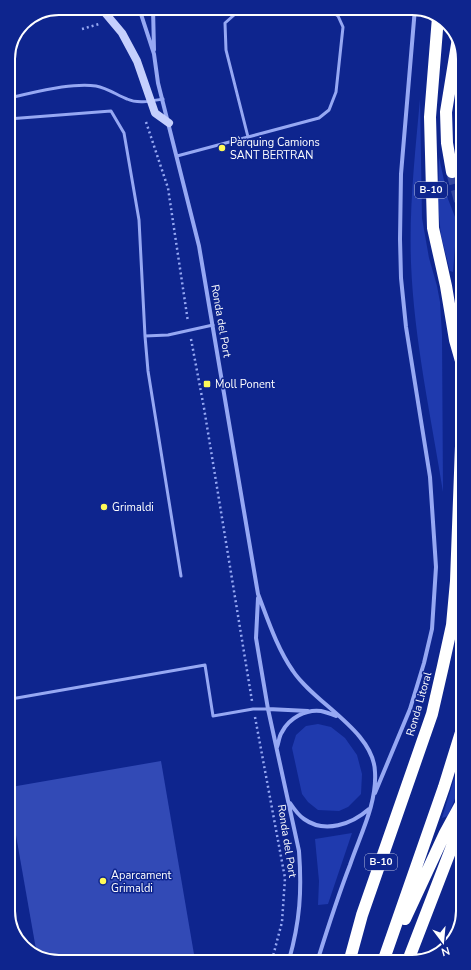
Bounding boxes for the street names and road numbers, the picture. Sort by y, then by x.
road number: B-10 [415,182,447,198]
street label: Ronda del Port [207,283,235,359]
street label: Ronda Litoral [403,669,436,738]
street label: Ronda del Port [274,803,300,879]
road number: B-10 [365,854,397,870]

